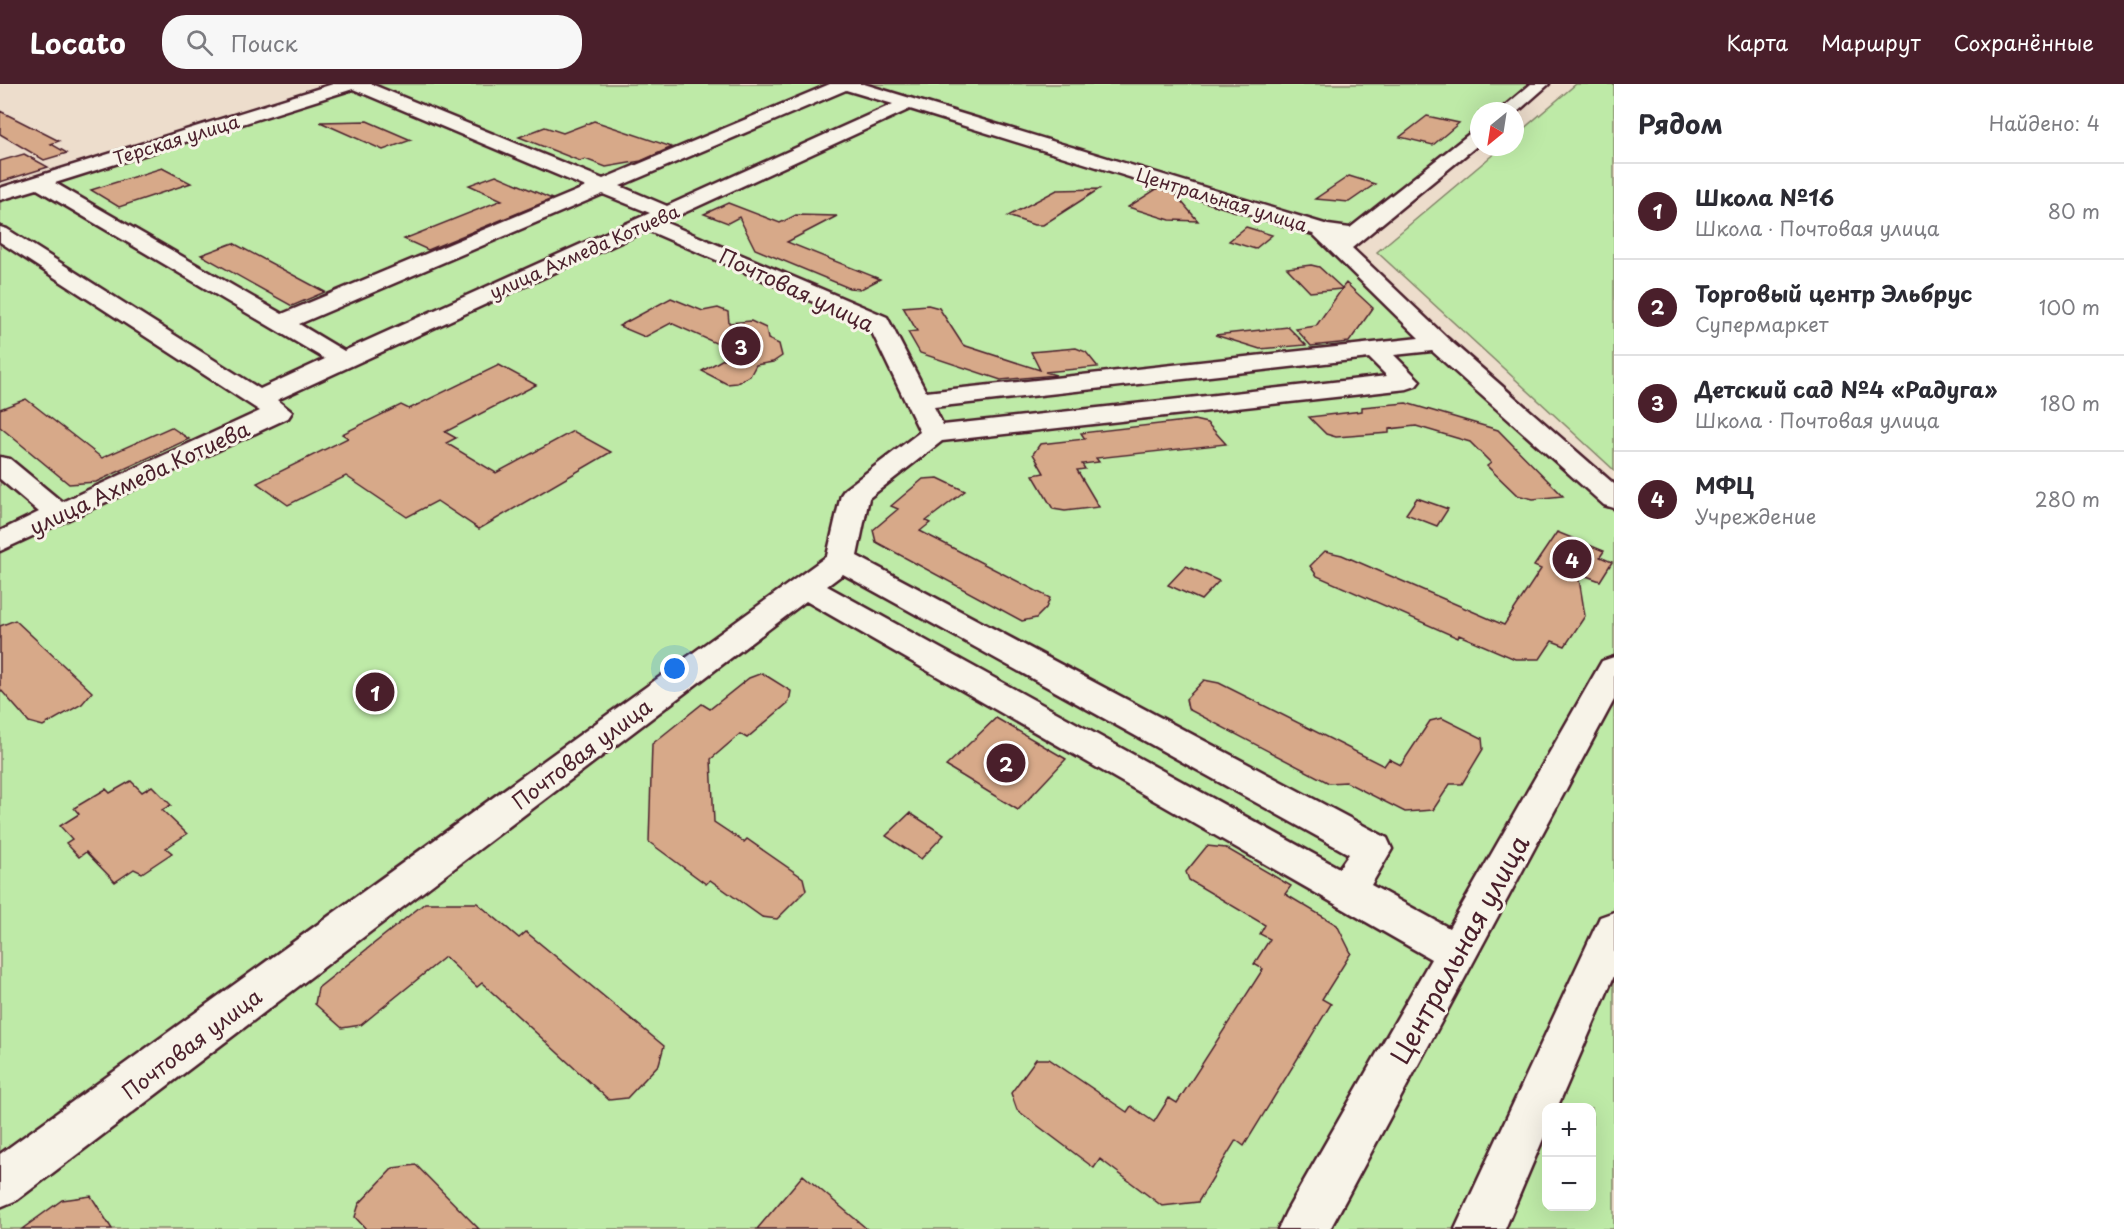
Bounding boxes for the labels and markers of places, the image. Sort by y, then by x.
pin: 3 [722,324,760,368]
pin: 4 [1552,536,1592,582]
pin: 1 [356,670,394,714]
pin: 2 [986,740,1026,786]

